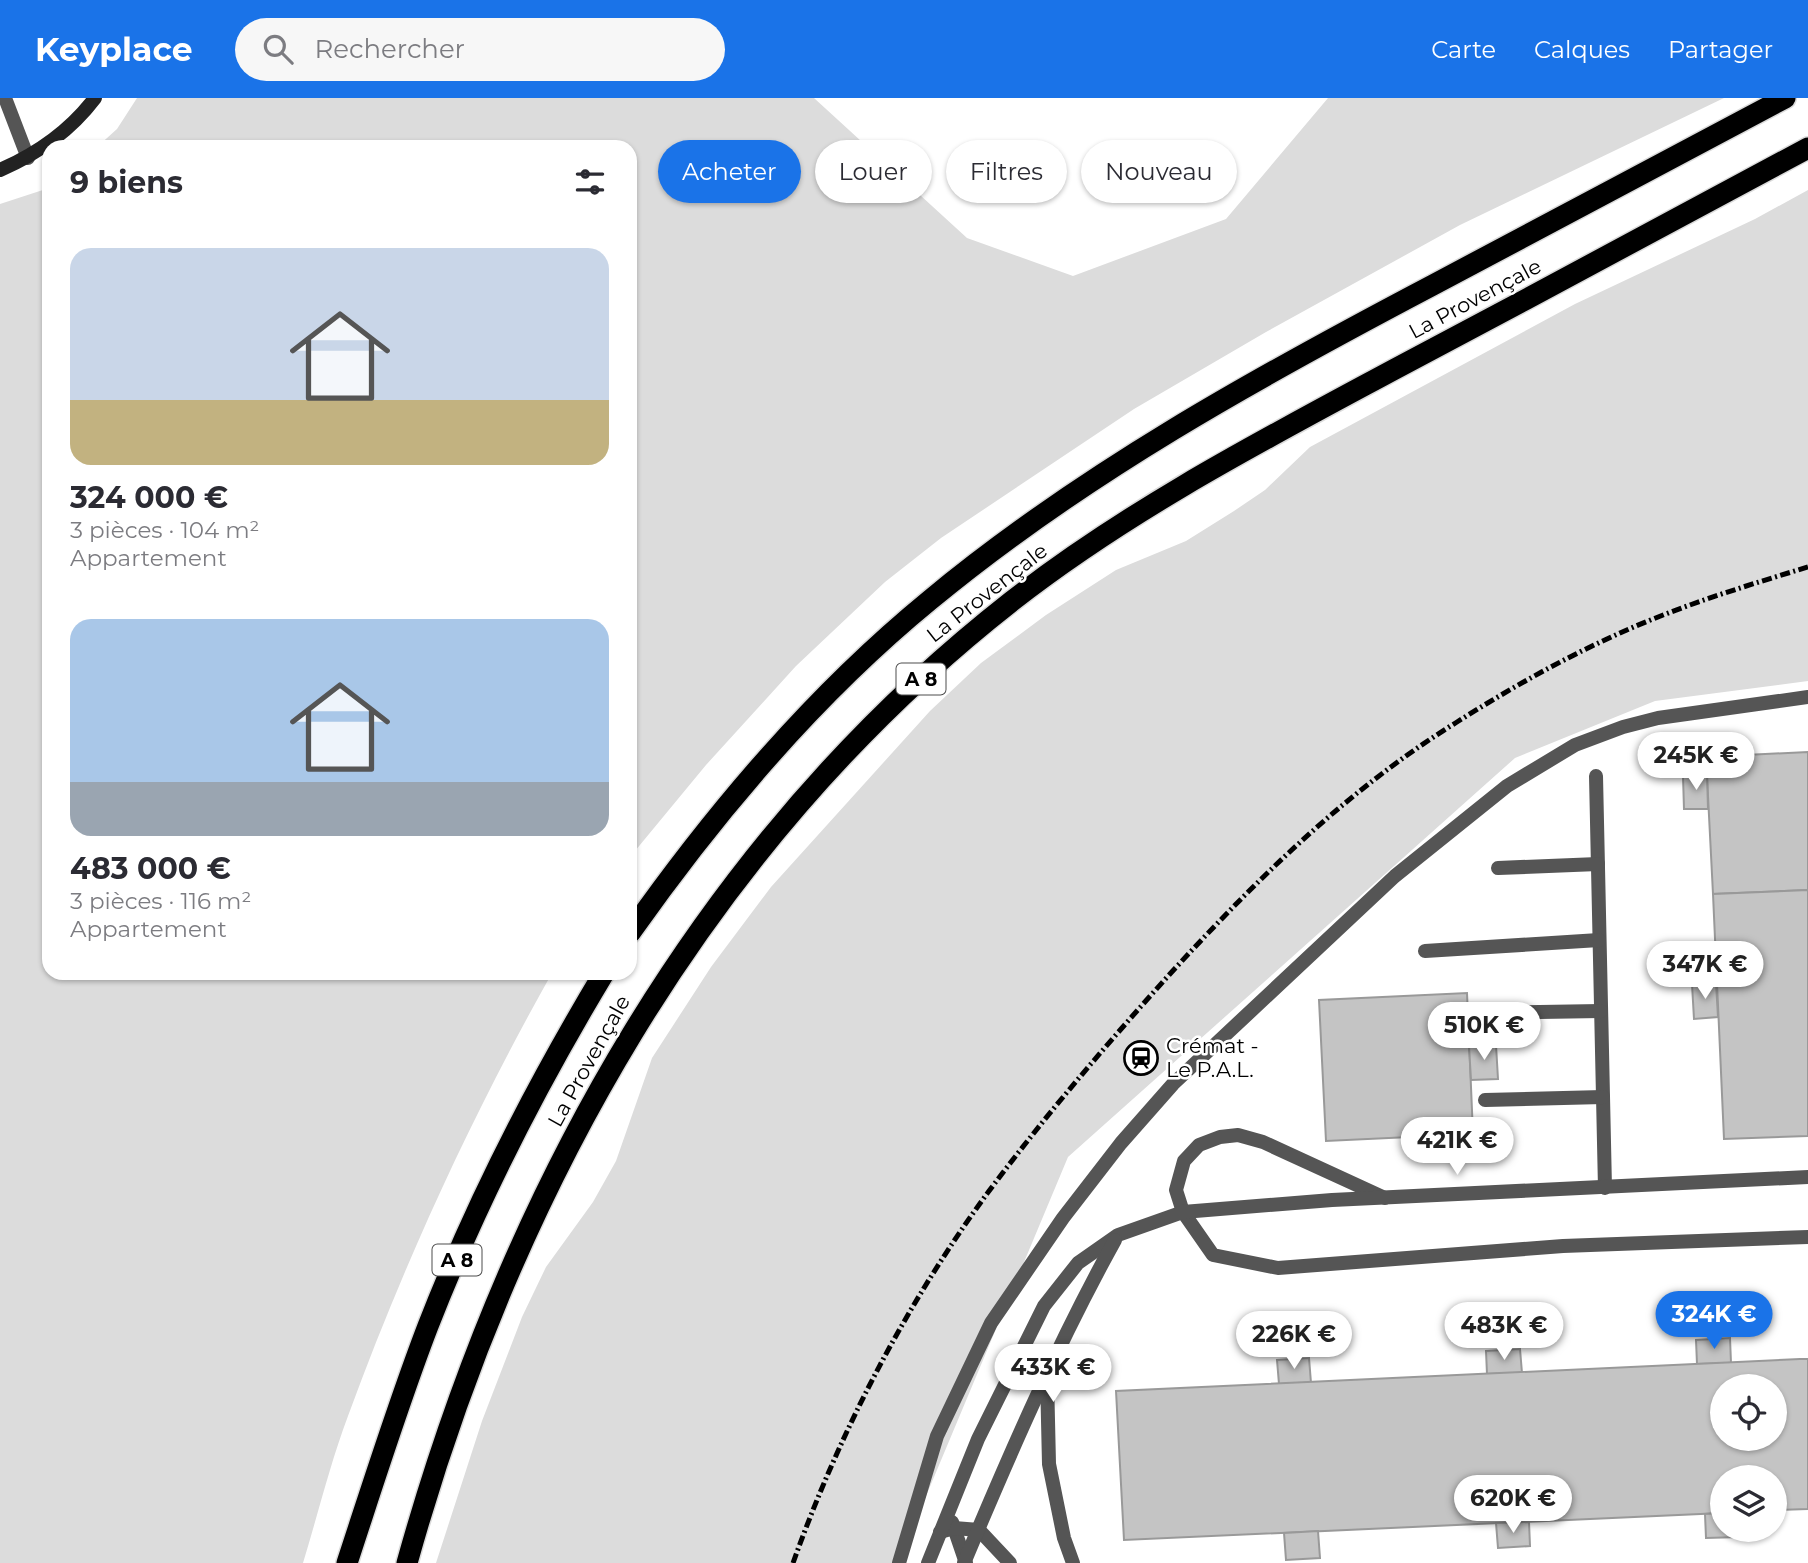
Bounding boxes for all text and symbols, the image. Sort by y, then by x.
search box [235,18,725,81]
text: Keyplace [35,29,193,69]
icon: search [259,30,297,68]
text: Rechercher [315,33,465,65]
text: Carte [1431,35,1496,64]
text: Calques [1534,35,1630,64]
text: Partager [1668,35,1773,64]
chip: Acheter [658,140,801,203]
chip: Louer [815,140,932,203]
chip: Filtres [946,140,1067,203]
chip: Nouveau [1081,140,1237,203]
icon: filters [571,163,609,201]
text: 9 biens [70,164,183,201]
street label: La Provençale [1404,253,1545,344]
icon: home [277,293,403,419]
text: 324 000 € [70,479,228,516]
text: 3 pièces · 104 m² [70,516,259,544]
street label: La Provençale [921,538,1052,648]
text: Appartement [70,544,227,572]
icon: home [277,664,403,790]
road number: A 8 [897,664,946,694]
pin: 245K € [1639,732,1753,792]
text: 245K € [1653,741,1739,769]
text: 483 000 € [70,850,231,887]
text: 3 pièces · 116 m² [70,887,251,915]
text: Appartement [70,915,227,943]
pin: 347K € [1648,942,1762,1001]
text: 347K € [1663,950,1747,978]
street label: La Provençale [542,991,635,1131]
pin: 510K € [1427,1002,1541,1062]
text: 510K € [1444,1011,1524,1039]
place label: Crémat - Le P.A.L. [1166,1033,1258,1082]
station icon: Crémat - Le P.A.L. [1122,1039,1160,1077]
pin: 421K € [1400,1118,1514,1177]
text: 421K € [1417,1126,1497,1154]
road number: A 8 [433,1244,482,1276]
pin: 324K € [1657,1292,1771,1351]
text: 324K € [1672,1300,1756,1328]
pin: 483K € [1447,1302,1561,1362]
text: 483K € [1460,1311,1548,1339]
pin: 226K € [1237,1312,1351,1371]
text: 226K € [1252,1320,1336,1348]
pin: 433K € [996,1344,1110,1404]
text: 433K € [1011,1353,1096,1381]
map controls [1710,1374,1787,1542]
button: locate [1710,1374,1787,1451]
button: layers [1710,1465,1787,1542]
pin: 620K € [1456,1476,1570,1535]
text: 620K € [1470,1484,1556,1512]

